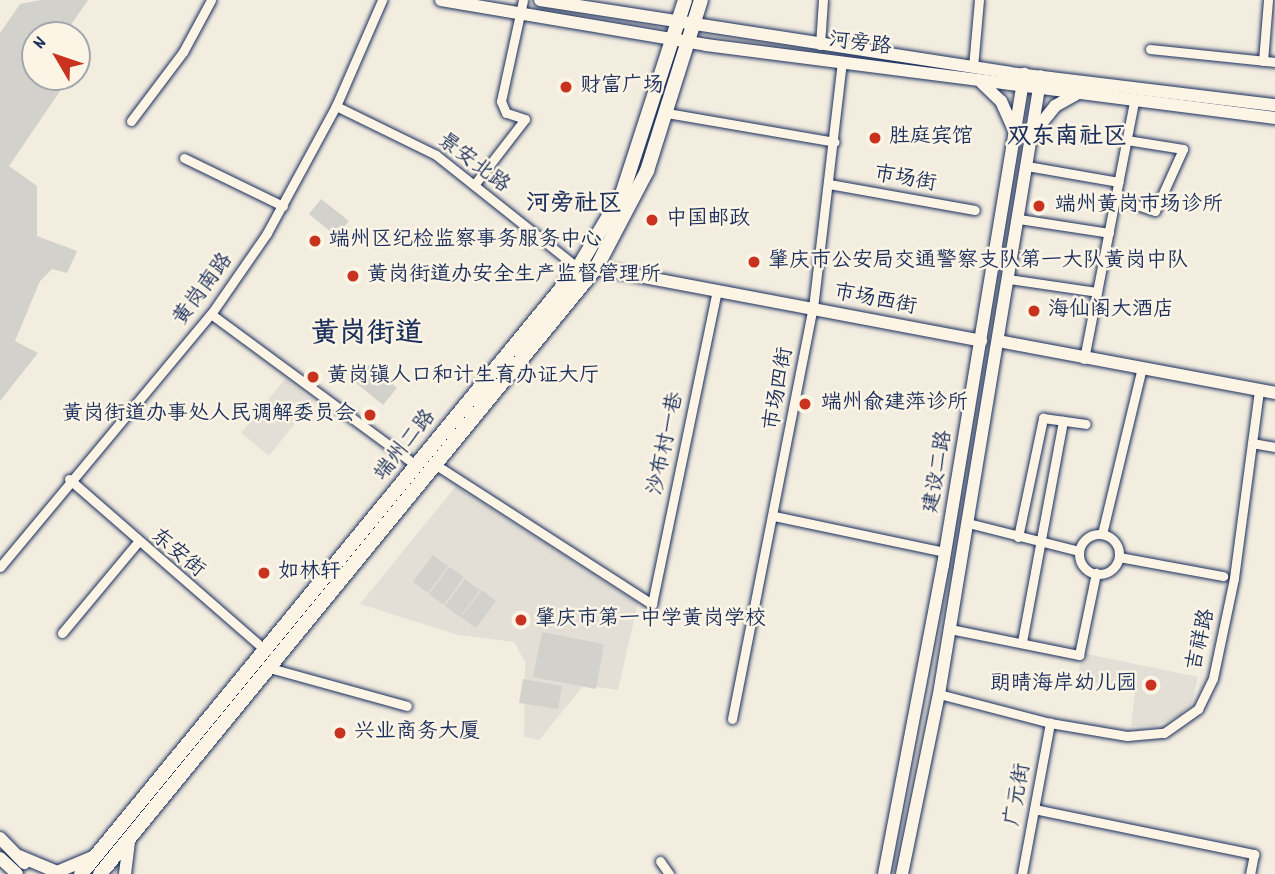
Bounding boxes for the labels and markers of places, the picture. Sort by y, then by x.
place label: 财富广场 [580,74,664,100]
marker: 财富广场 [558,79,574,95]
place label: 胜庭宾馆 [889,125,973,151]
marker: 胜庭宾馆 [867,130,883,146]
place label: 端州黄岗市场诊所 [1055,193,1223,219]
marker: 端州黄岗市场诊所 [1029,196,1049,216]
place label: 中国邮政 [666,207,750,233]
marker: 中国邮政 [644,212,660,228]
place label: 端州区纪检监察事务服务中心 [329,228,602,254]
marker: 端州区纪检监察事务服务中心 [307,233,323,249]
place label: 肇庆市公安局交通警察支队第一大队黄岗中队 [768,249,1188,275]
marker: 肇庆市公安局交通警察支队第一大队黄岗中队 [746,254,762,270]
place label: 黄岗街道办安全生产监督管理所 [367,263,661,289]
marker: 黄岗街道办安全生产监督管理所 [345,268,361,284]
place label: 海仙阁大酒店 [1048,298,1174,324]
marker: 海仙阁大酒店 [1026,303,1042,319]
place label: 黄岗镇人口和计生育办证大厅 [327,364,600,390]
marker: 黄岗镇人口和计生育办证大厅 [305,369,321,385]
place label: 端州俞建萍诊所 [821,391,968,417]
marker: 端州俞建萍诊所 [795,394,815,414]
place label: 黄岗街道办事处人民调解委员会 [62,402,356,428]
marker: 黄岗街道办事处人民调解委员会 [362,407,378,423]
place label: 如林轩 [278,560,341,586]
marker: 如林轩 [256,565,272,581]
place label: 肇庆市第一中学黄岗学校 [535,607,766,633]
marker: 肇庆市第一中学黄岗学校 [513,612,529,628]
place label: 朗晴海岸幼儿园 [990,672,1137,698]
marker: 朗晴海岸幼儿园 [1143,677,1159,693]
place label: 兴业商务大厦 [354,720,480,746]
marker: 兴业商务大厦 [332,725,348,741]

